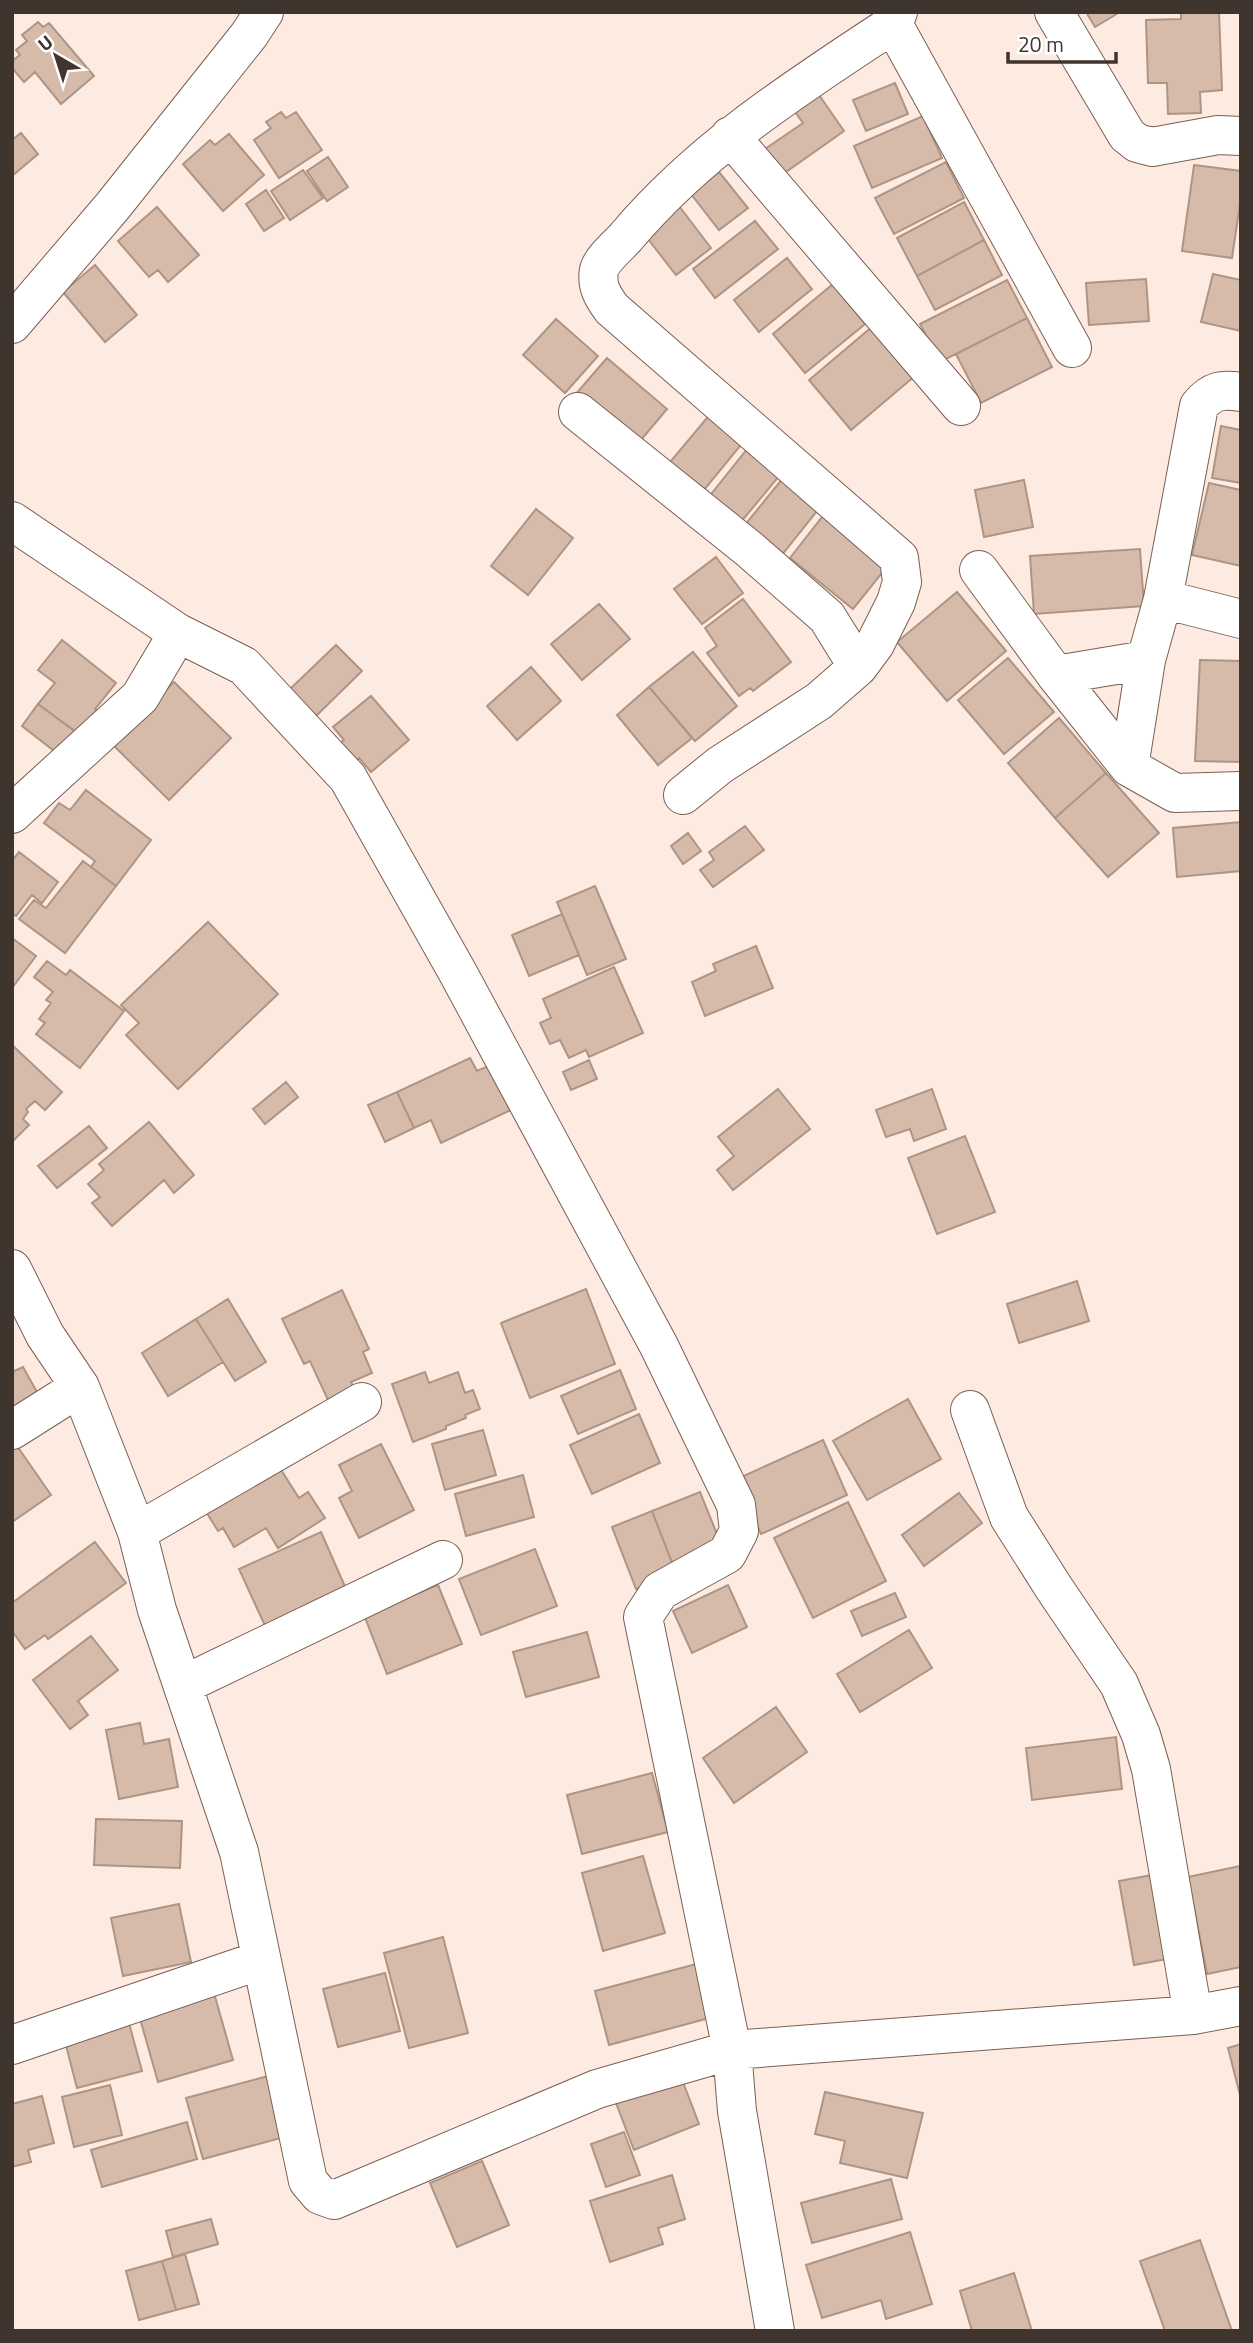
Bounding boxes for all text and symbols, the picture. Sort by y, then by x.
north arrow [21,21,91,91]
scale bar [1008,21,1116,65]
text: U [31,27,59,58]
text: 20 m [1018,28,1064,60]

